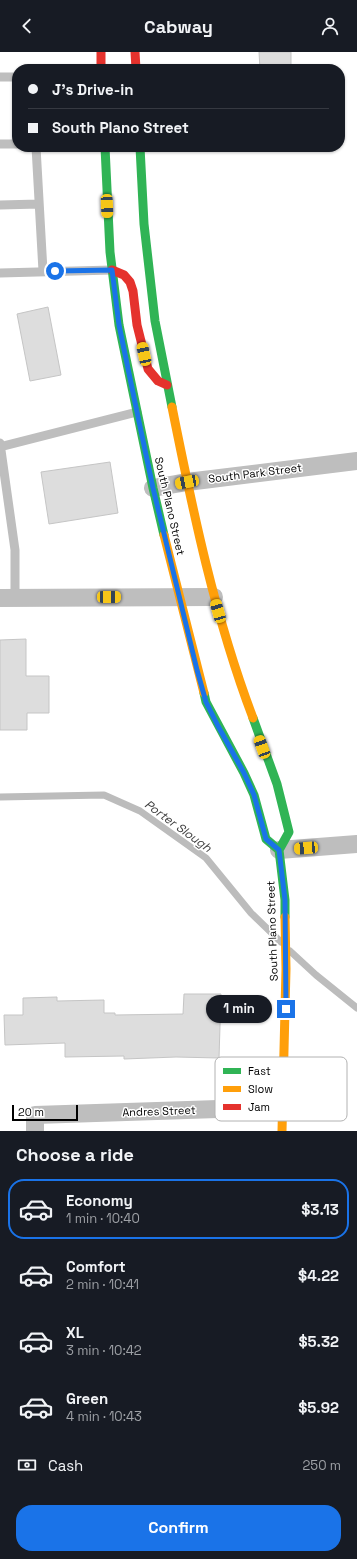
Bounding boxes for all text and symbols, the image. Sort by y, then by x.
icon: back [16,15,38,37]
text: Cabway [144,15,213,38]
icon: person [319,15,341,37]
text: J's Drive-in [52,80,133,99]
text: South Plano Street [52,118,189,137]
car [101,194,113,218]
route start [46,262,64,280]
car [136,341,152,367]
street label: South Plano Street [152,455,188,557]
street label: South Park Street [207,460,303,486]
car [174,474,200,490]
car [97,591,121,603]
car [209,598,227,624]
car [252,734,272,760]
water label: Porter Slough [141,796,215,856]
car [294,841,318,855]
street label: South Plano Street [263,881,281,981]
callout: 1 min [206,995,272,1023]
text: 1 min [223,1000,255,1017]
route end [277,1000,295,1018]
legend [215,1057,347,1121]
text: Fast [248,1064,271,1078]
text: Slow [248,1082,273,1096]
text: Jam [248,1100,270,1114]
scale bar [12,1103,78,1122]
street label: Andres Street [122,1103,196,1119]
text: 20 m [18,1105,44,1119]
text: Choose a ride [16,1143,134,1166]
icon: car [18,1191,54,1227]
text: Economy [66,1191,133,1210]
text: $3.13 [301,1200,339,1219]
text: 1 min · 10:40 [66,1210,140,1227]
icon: car [18,1257,54,1293]
text: Comfort [66,1257,126,1276]
text: $4.22 [298,1266,339,1285]
text: 2 min · 10:41 [66,1276,139,1293]
icon: car [18,1323,54,1359]
text: XL [66,1323,84,1342]
text: $5.32 [298,1332,339,1351]
text: 3 min · 10:42 [66,1342,142,1359]
icon: car [18,1389,54,1425]
text: Green [66,1389,108,1408]
text: $5.92 [298,1398,339,1417]
text: 4 min · 10:43 [66,1408,142,1425]
icon: cash [16,1454,38,1476]
text: Cash [48,1456,83,1475]
text: 250 m [303,1457,341,1474]
button: Confirm [16,1505,341,1551]

